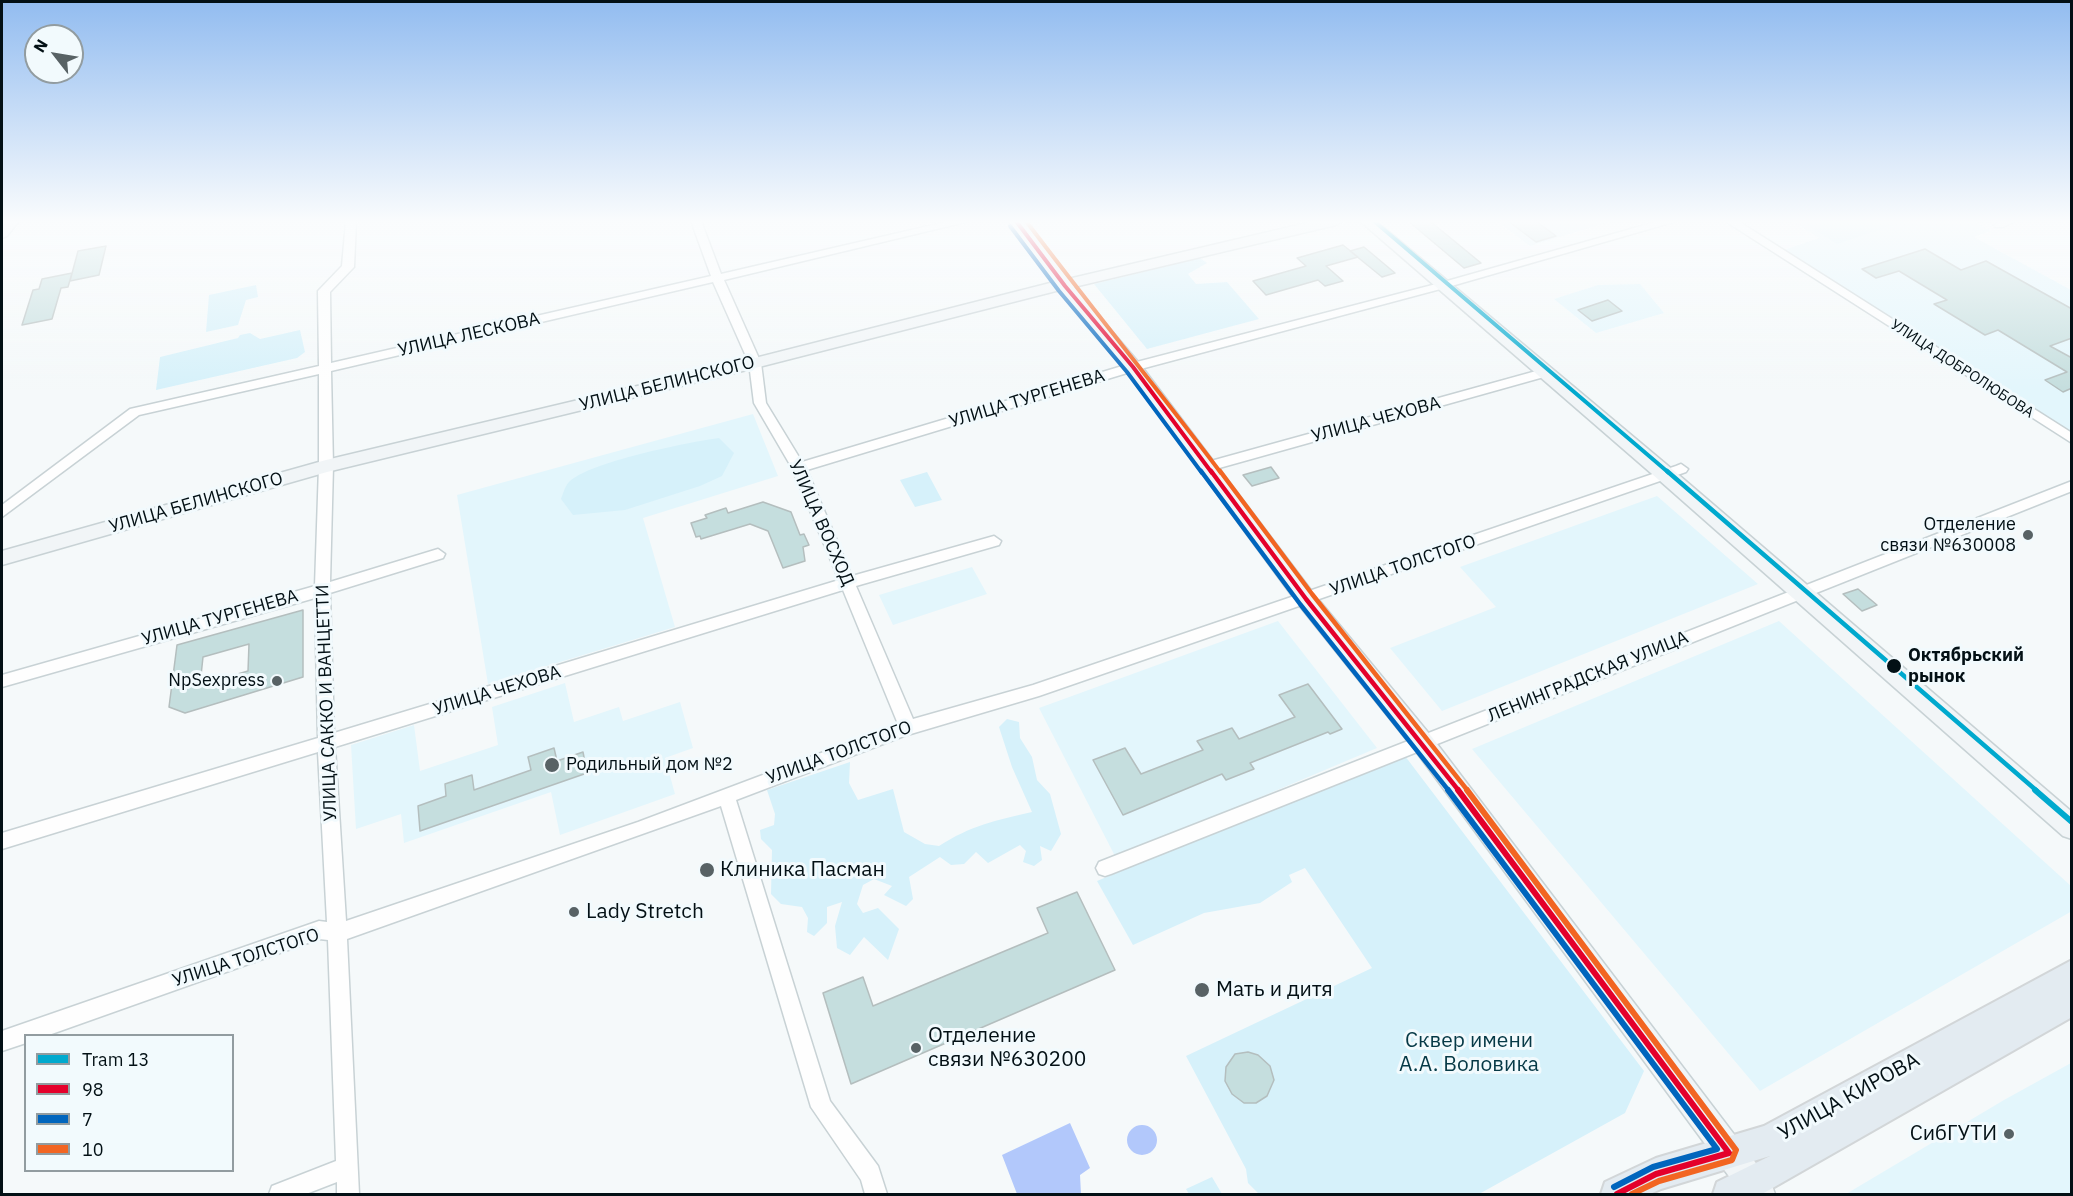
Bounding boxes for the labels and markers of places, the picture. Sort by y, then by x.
place label: Отделение связи №630008 [1880,514,2016,556]
marker: Отделение связи №630008 [2021,528,2035,542]
place label: Октябрьский рынок [1908,645,2024,688]
marker: Октябрьский рынок [1885,657,1903,675]
place label: NpSexpress [168,670,265,692]
marker: NpSexpress [270,674,284,688]
place label: Родильный дом №2 [566,754,733,776]
marker: Родильный дом №2 [543,756,561,774]
place label: Клиника Пасман [720,857,885,883]
marker: Клиника Пасман [698,861,716,879]
place label: Lady Stretch [586,899,704,925]
marker: Lady Stretch [567,905,581,919]
place label: Мать и дитя [1216,977,1333,1003]
marker: Мать и дитя [1193,981,1211,999]
place label: Отделение связи №630200 [928,1023,1086,1073]
marker: Отделение связи №630200 [909,1041,923,1055]
place label: СибГУТИ [1910,1121,1997,1147]
marker: СибГУТИ [2002,1127,2016,1141]

